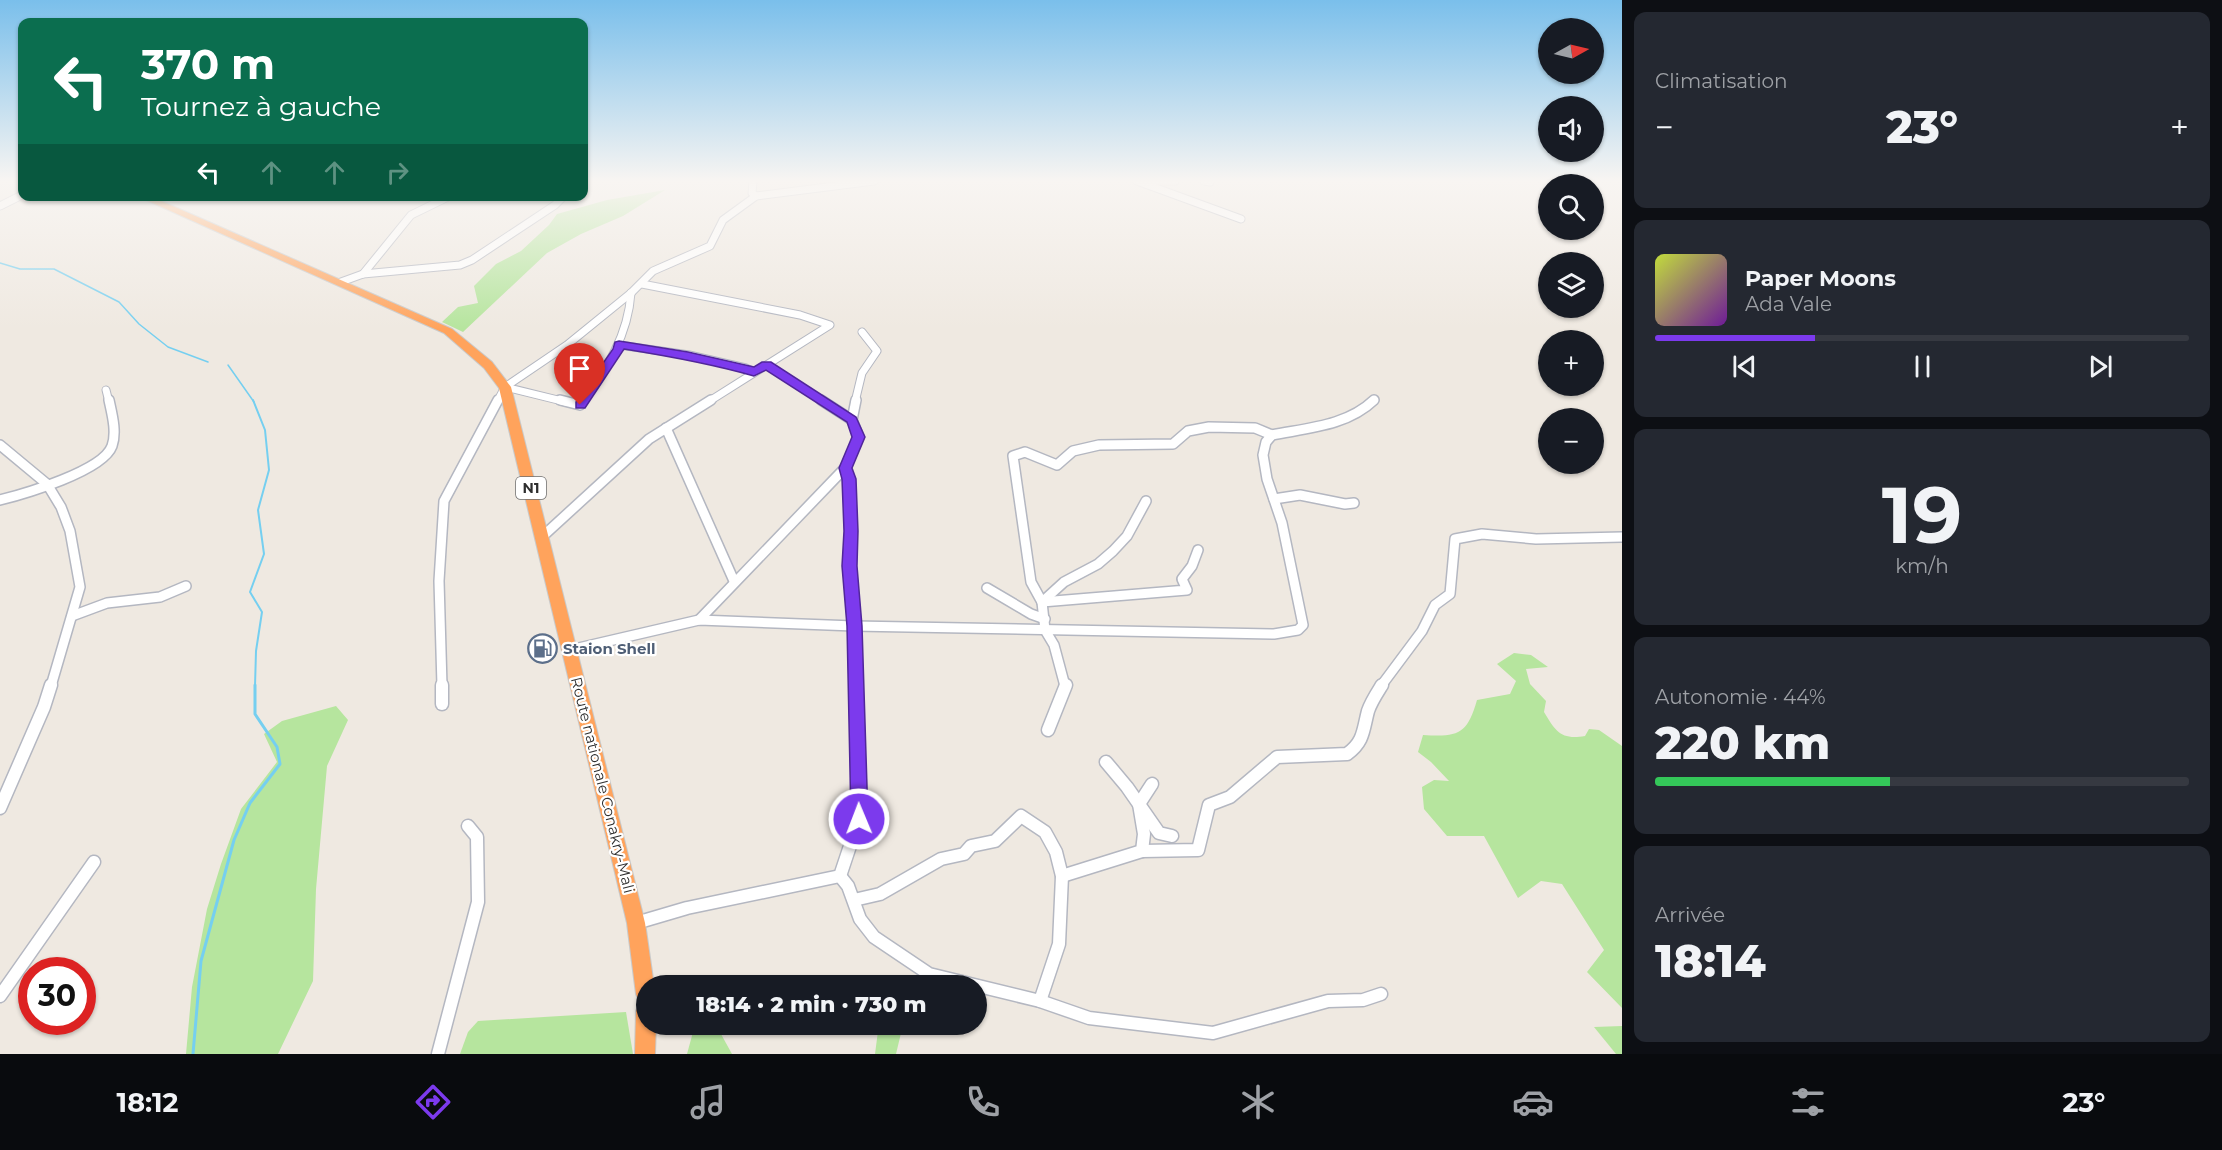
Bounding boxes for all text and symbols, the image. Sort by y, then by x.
north arrow [1538,18,1604,84]
map controls [1538,18,1604,474]
text: 370 m [141,38,275,90]
icon: left [42,42,120,120]
text: Climatisation [1655,69,1788,93]
text: Tournez à gauche [141,90,381,123]
button: sound [1538,96,1604,162]
text: 23° [1886,99,1958,154]
text: − [1655,107,1674,147]
text: + [2170,107,2189,147]
icon: left [192,156,225,189]
icon: ahead [255,156,288,189]
icon: ahead [318,156,351,189]
icon: right [381,156,414,189]
button: search [1538,174,1604,240]
button: layers [1538,252,1604,318]
text: Paper Moons [1745,265,1896,292]
text: Ada Vale [1745,292,1832,316]
button: + [1538,330,1604,396]
pin [554,343,605,405]
icon: previous [1728,350,1761,383]
icon: pause [1906,350,1939,383]
icon: next [2084,350,2117,383]
icon: arrive [563,352,596,385]
button: − [1538,408,1604,474]
text: 19 [1882,467,1962,563]
road number: N1 [516,477,546,499]
text: km/h [1895,554,1949,578]
fuel station icon: Staion Shell [526,632,558,664]
place label: Staion Shell [563,639,656,658]
street label: Route nationale Conakry-Mali [567,675,639,895]
text: Autonomie · 44% [1655,685,1826,709]
text: 220 km [1655,715,1830,770]
position arrow [827,787,891,851]
text: Arrivée [1655,903,1725,927]
text: 18:14 [1655,933,1766,988]
speed limit sign: 30 [18,957,96,1035]
text: 18:14 · 2 min · 730 m [696,991,927,1018]
icon: directions [412,1081,454,1123]
icon: music [687,1081,729,1123]
icon: phone [962,1081,1004,1123]
icon: climate [1237,1081,1279,1123]
icon: car [1512,1081,1554,1123]
icon: filters [1787,1081,1829,1123]
text: 18:12 [117,1086,179,1119]
text: 23° [2063,1086,2105,1119]

